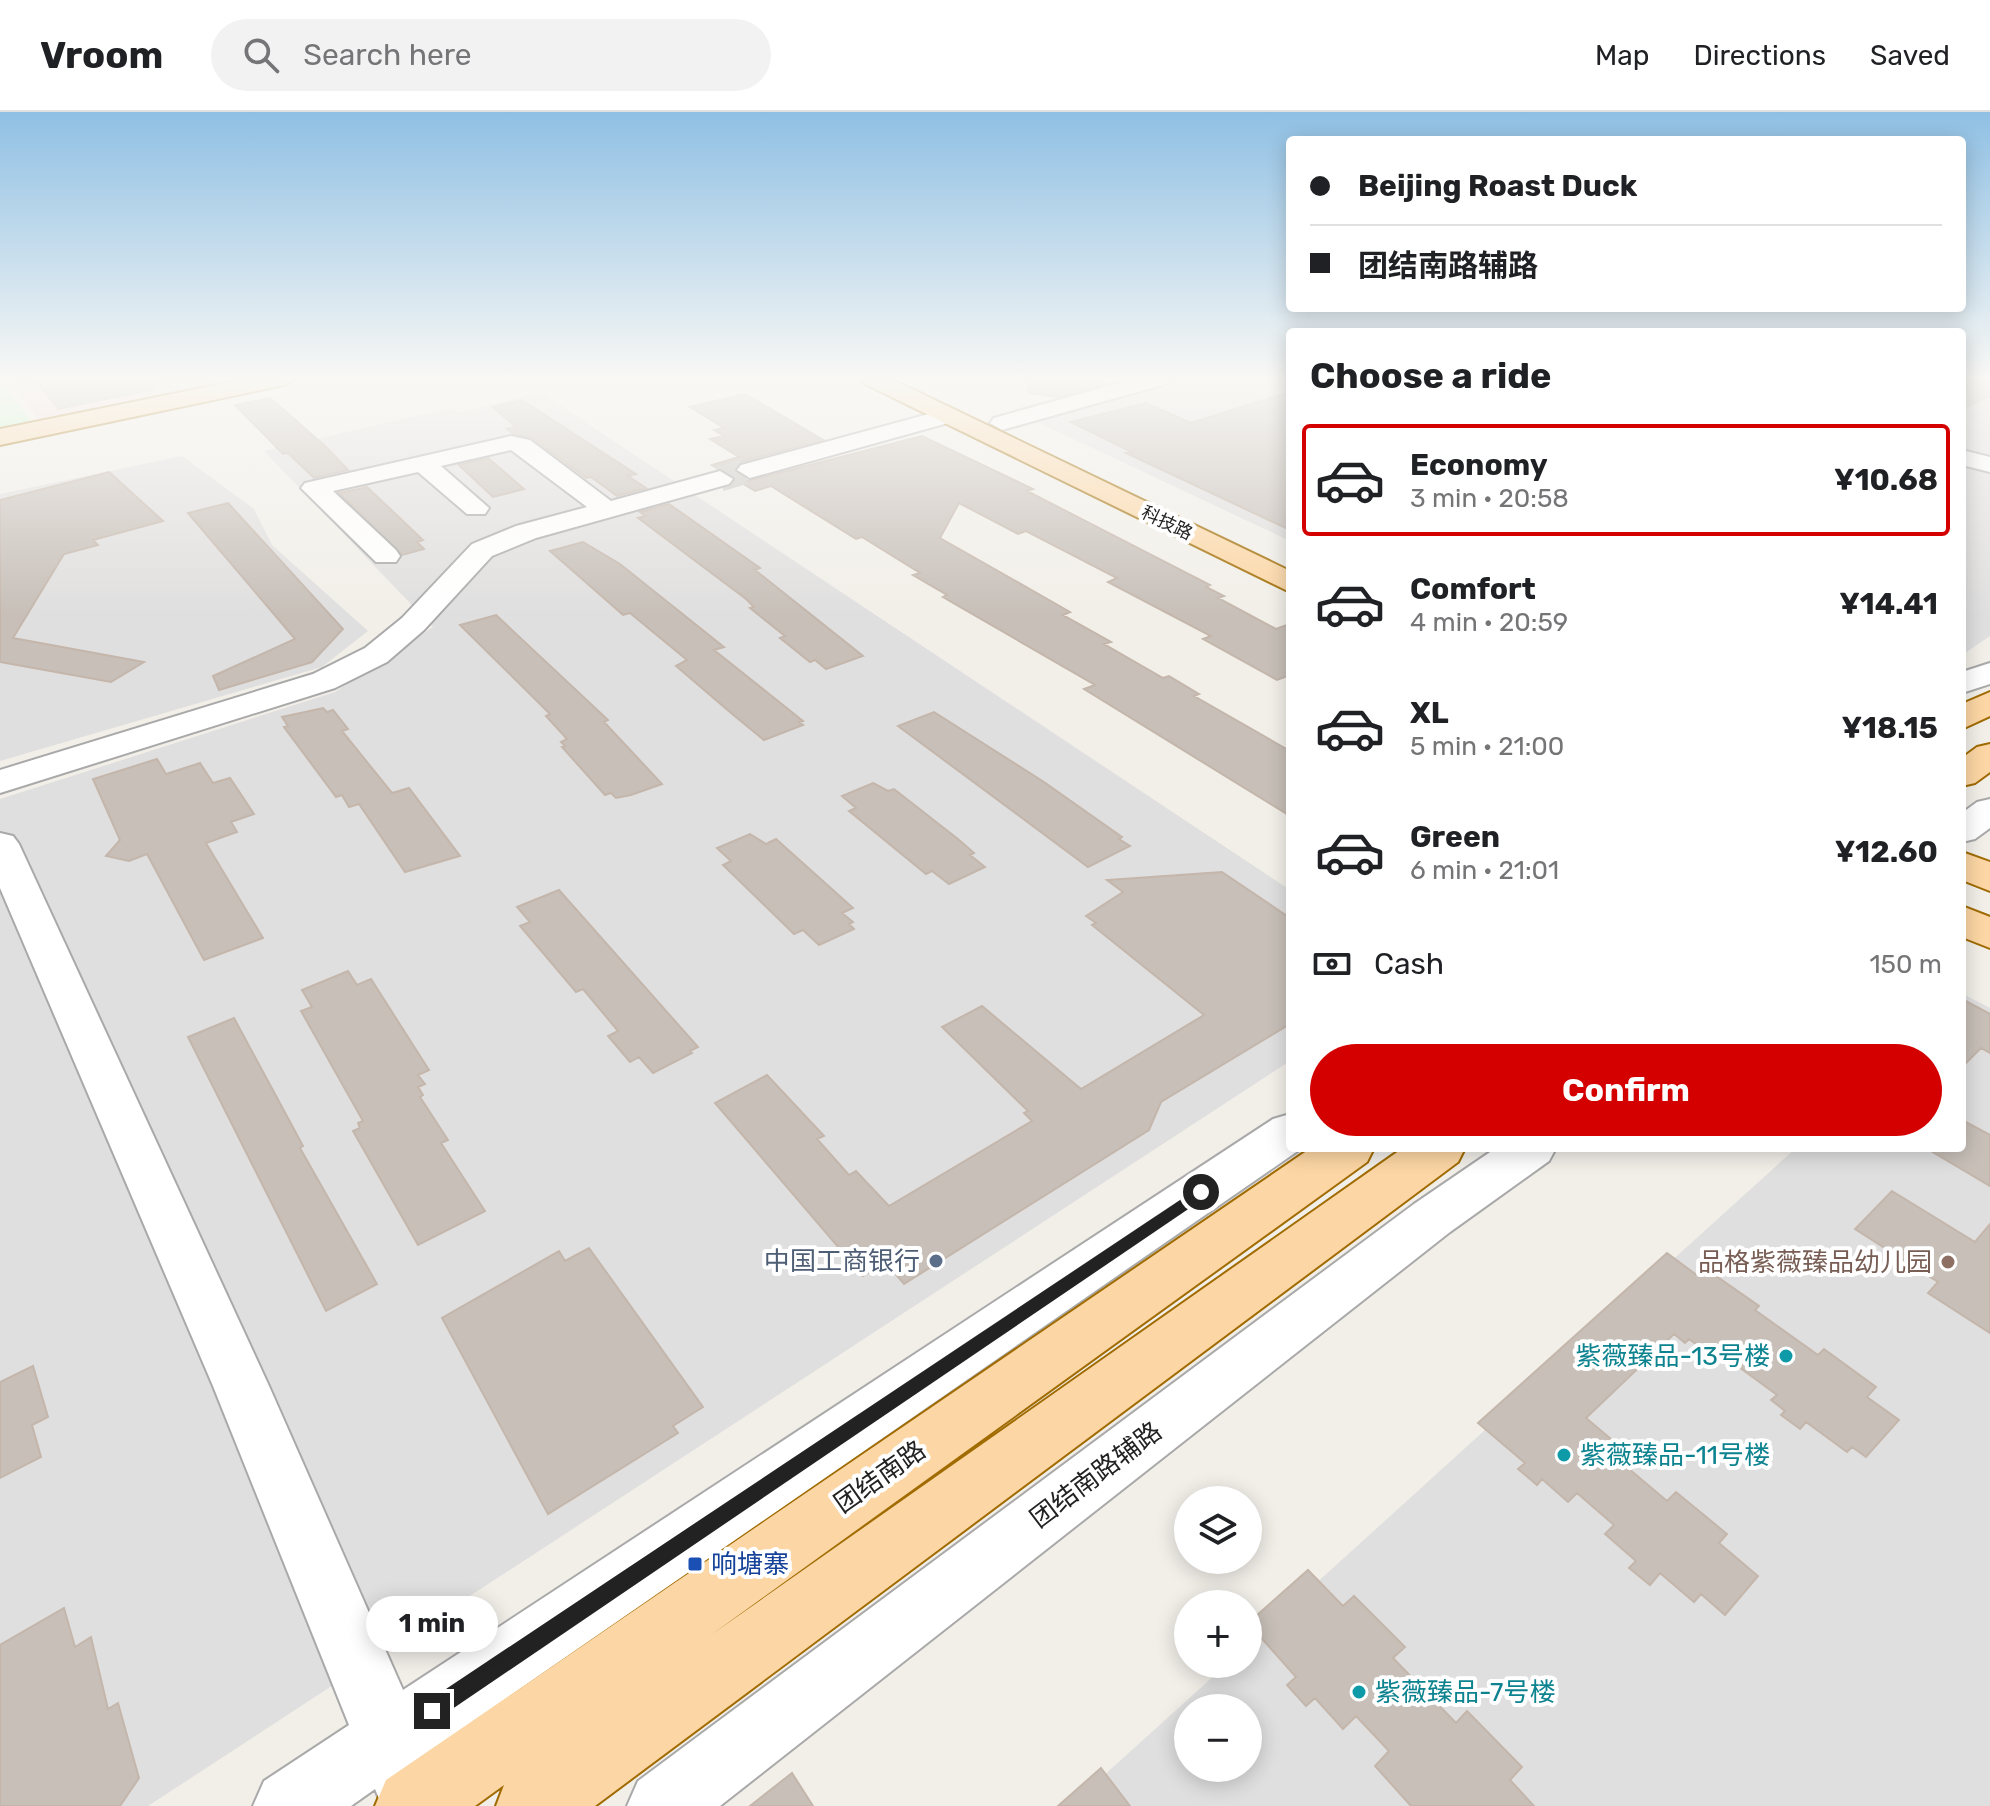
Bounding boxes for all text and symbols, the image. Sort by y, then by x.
search box [211,19,771,91]
text: Vroom [40,32,163,78]
icon: search [239,33,283,77]
text: Search here [303,37,472,73]
text: Map [1595,39,1649,72]
text: Directions [1693,39,1826,72]
text: Saved [1870,39,1950,72]
text: Beijing Roast Duck [1358,168,1637,204]
text: 团结南路辅路 [1358,248,1538,284]
text: Choose a ride [1310,354,1551,397]
icon: car [1314,444,1386,516]
text: Economy [1410,447,1548,483]
text: ¥10.68 [1834,462,1938,498]
text: 3 min · 20:58 [1410,483,1569,514]
street label: 科技路 [1138,501,1196,545]
icon: car [1314,568,1386,640]
text: Comfort [1410,571,1536,607]
text: ¥14.41 [1839,586,1938,622]
text: 4 min · 20:59 [1410,607,1568,638]
icon: car [1314,692,1386,764]
text: XL [1410,695,1449,731]
text: ¥18.15 [1841,710,1938,746]
text: 5 min · 21:00 [1410,731,1564,762]
icon: car [1314,816,1386,888]
text: Green [1410,819,1500,855]
text: ¥12.60 [1835,834,1938,870]
text: 6 min · 21:01 [1410,855,1559,886]
icon: cash [1310,942,1354,986]
text: Cash [1374,946,1444,982]
text: 150 m [1869,949,1942,980]
button: Confirm [1310,1044,1942,1136]
route start [1183,1174,1219,1210]
place label: 中国工商银行 [764,1246,920,1277]
place label: 品格紫薇臻品幼儿园 [1698,1247,1932,1278]
marker: 中国工商银行 [927,1252,945,1270]
marker: 品格紫薇臻品幼儿园 [1939,1253,1957,1271]
place label: 紫薇臻品-13号楼 [1576,1341,1770,1372]
marker: 紫薇臻品-13号楼 [1777,1347,1795,1365]
street label: 团结南路辅路 [1024,1416,1168,1534]
street label: 团结南路 [829,1434,931,1520]
place label: 紫薇臻品-11号楼 [1580,1440,1770,1471]
marker: 紫薇臻品-11号楼 [1555,1446,1573,1464]
map controls [1174,1486,1262,1782]
button: layers [1174,1486,1262,1574]
place label: 响塘寨 [711,1549,789,1580]
marker: 响塘寨 [686,1555,704,1573]
button: + [1174,1590,1262,1678]
callout: 1 min [366,1595,498,1651]
text: 1 min [399,1608,465,1639]
place label: 紫薇臻品-7号楼 [1375,1677,1555,1708]
marker: 紫薇臻品-7号楼 [1350,1683,1368,1701]
route end [414,1693,450,1729]
button: − [1174,1694,1262,1782]

